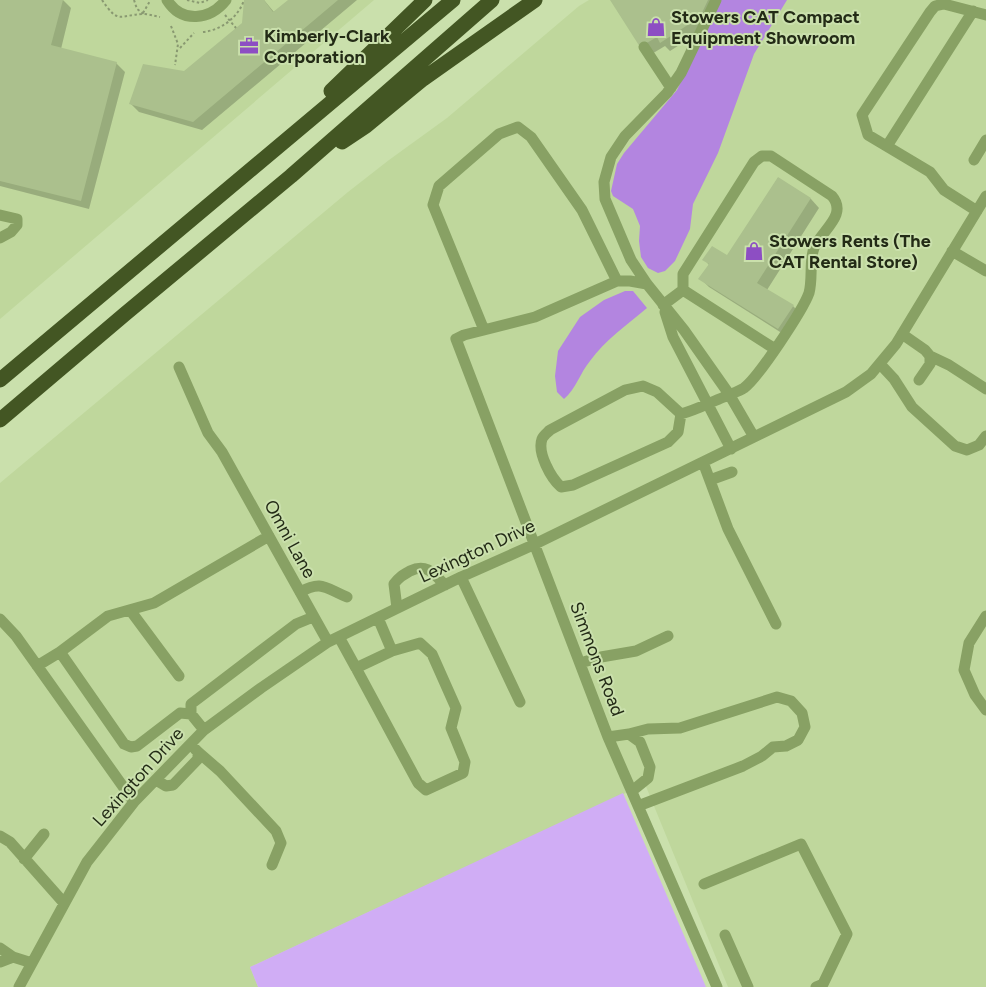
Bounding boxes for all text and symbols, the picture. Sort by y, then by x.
place label: Stowers CAT Compact Equipment Showroom [671,6,860,49]
shop icon: Stowers CAT Compact Equipment Showroom [645,16,667,38]
place label: Kimberly-Clark Corporation [264,25,390,68]
office icon: Kimberly-Clark Corporation [238,35,260,57]
place label: Stowers Rents (The CAT Rental Store) [769,230,931,273]
shop icon: Stowers Rents (The CAT Rental Store) [743,240,765,262]
street label: Omni Lane [259,496,321,582]
street label: Lexington Drive [415,514,539,588]
street label: Simmons Road [565,599,629,719]
street label: Lexington Drive [88,723,188,831]

